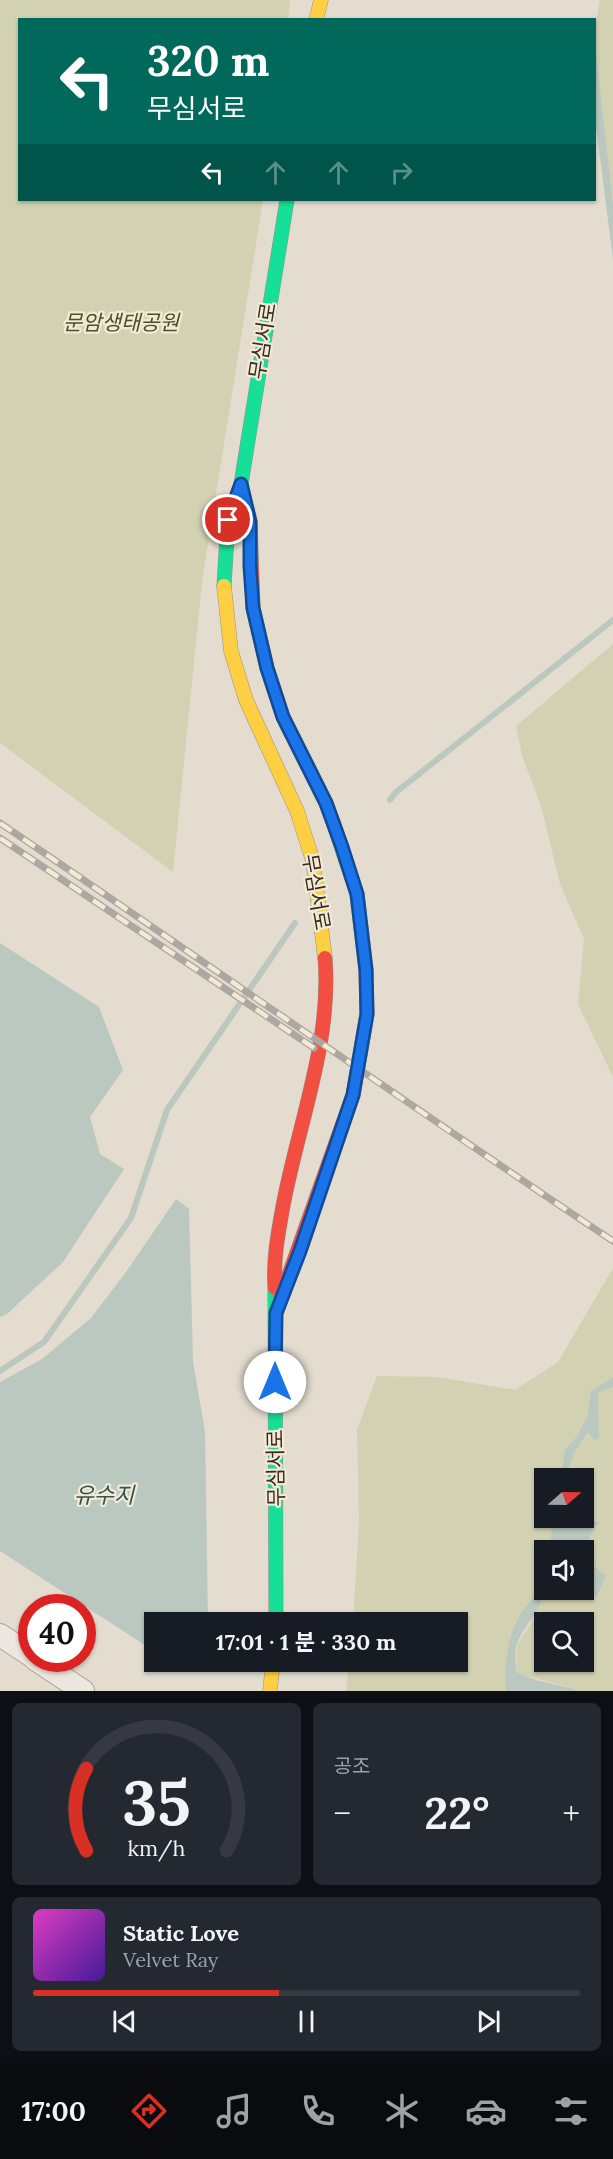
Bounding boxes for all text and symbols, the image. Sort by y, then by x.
text: 320 m [147,34,269,88]
icon: left [48,42,126,120]
text: 무심서로 [147,91,246,125]
icon: left [196,156,229,189]
icon: ahead [259,156,292,189]
icon: ahead [322,156,355,189]
icon: right [385,156,418,189]
street label: 무심서로 [243,301,282,381]
park label: 문암생태공원 [63,309,181,336]
pin [202,494,253,545]
icon: arrive [211,503,244,536]
street label: 무심서로 [296,852,336,932]
position arrow [243,1350,307,1414]
street label: 무심서로 [261,1429,290,1507]
north arrow [534,1468,594,1528]
map controls [534,1468,594,1672]
water label: 유수지 [74,1481,136,1509]
button: sound [534,1540,594,1600]
speed limit sign: 40 [18,1594,96,1672]
button: search [534,1612,594,1672]
text: 17:01 · 1 분 · 330 m [216,1628,396,1656]
text: 공조 [334,1753,370,1778]
text: 35 [122,1762,191,1842]
text: 22° [424,1784,489,1841]
text: − [334,1792,351,1834]
text: + [562,1792,580,1834]
text: km/h [127,1834,185,1862]
text: Static Love [123,1919,239,1947]
text: Velvet Ray [123,1947,218,1972]
icon: previous [108,2005,141,2038]
icon: pause [290,2005,323,2038]
icon: next [472,2005,505,2038]
icon: directions [128,2090,170,2132]
icon: music [213,2090,255,2132]
icon: phone [297,2090,339,2132]
icon: climate [381,2090,423,2132]
icon: car [465,2090,507,2132]
icon: filters [550,2090,592,2132]
text: 17:00 [21,2094,86,2128]

